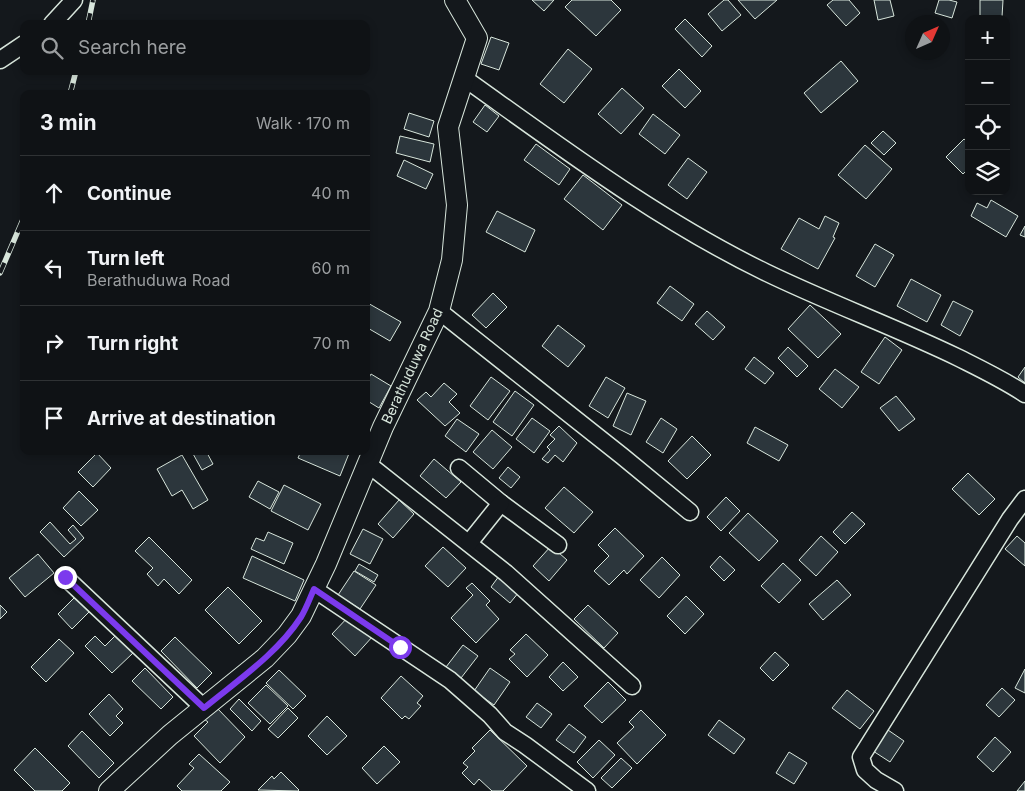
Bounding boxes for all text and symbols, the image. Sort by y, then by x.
north arrow [905,15,950,60]
map controls [965,15,1010,195]
button: + [965,15,1010,60]
search box [20,20,370,75]
icon: search [38,34,66,62]
text: Search here [78,36,187,59]
button: − [965,60,1010,105]
button: locate [965,105,1010,150]
text: 3 min [40,110,96,135]
text: Walk · 170 m [256,113,350,133]
button: layers [965,150,1010,195]
icon: ahead [40,179,68,207]
text: Continue [87,182,172,205]
text: 40 m [311,183,350,203]
text: Turn left [87,247,165,270]
icon: left [40,254,68,282]
text: 60 m [311,258,350,278]
text: Berathuduwa Road [87,270,230,290]
street label: Berathuduwa Road [377,305,446,426]
icon: right [40,329,68,357]
text: Turn right [87,332,178,355]
text: 70 m [313,333,350,353]
icon: arrive [40,404,68,432]
text: Arrive at destination [87,407,276,430]
route end [54,566,77,589]
route start [389,636,412,659]

